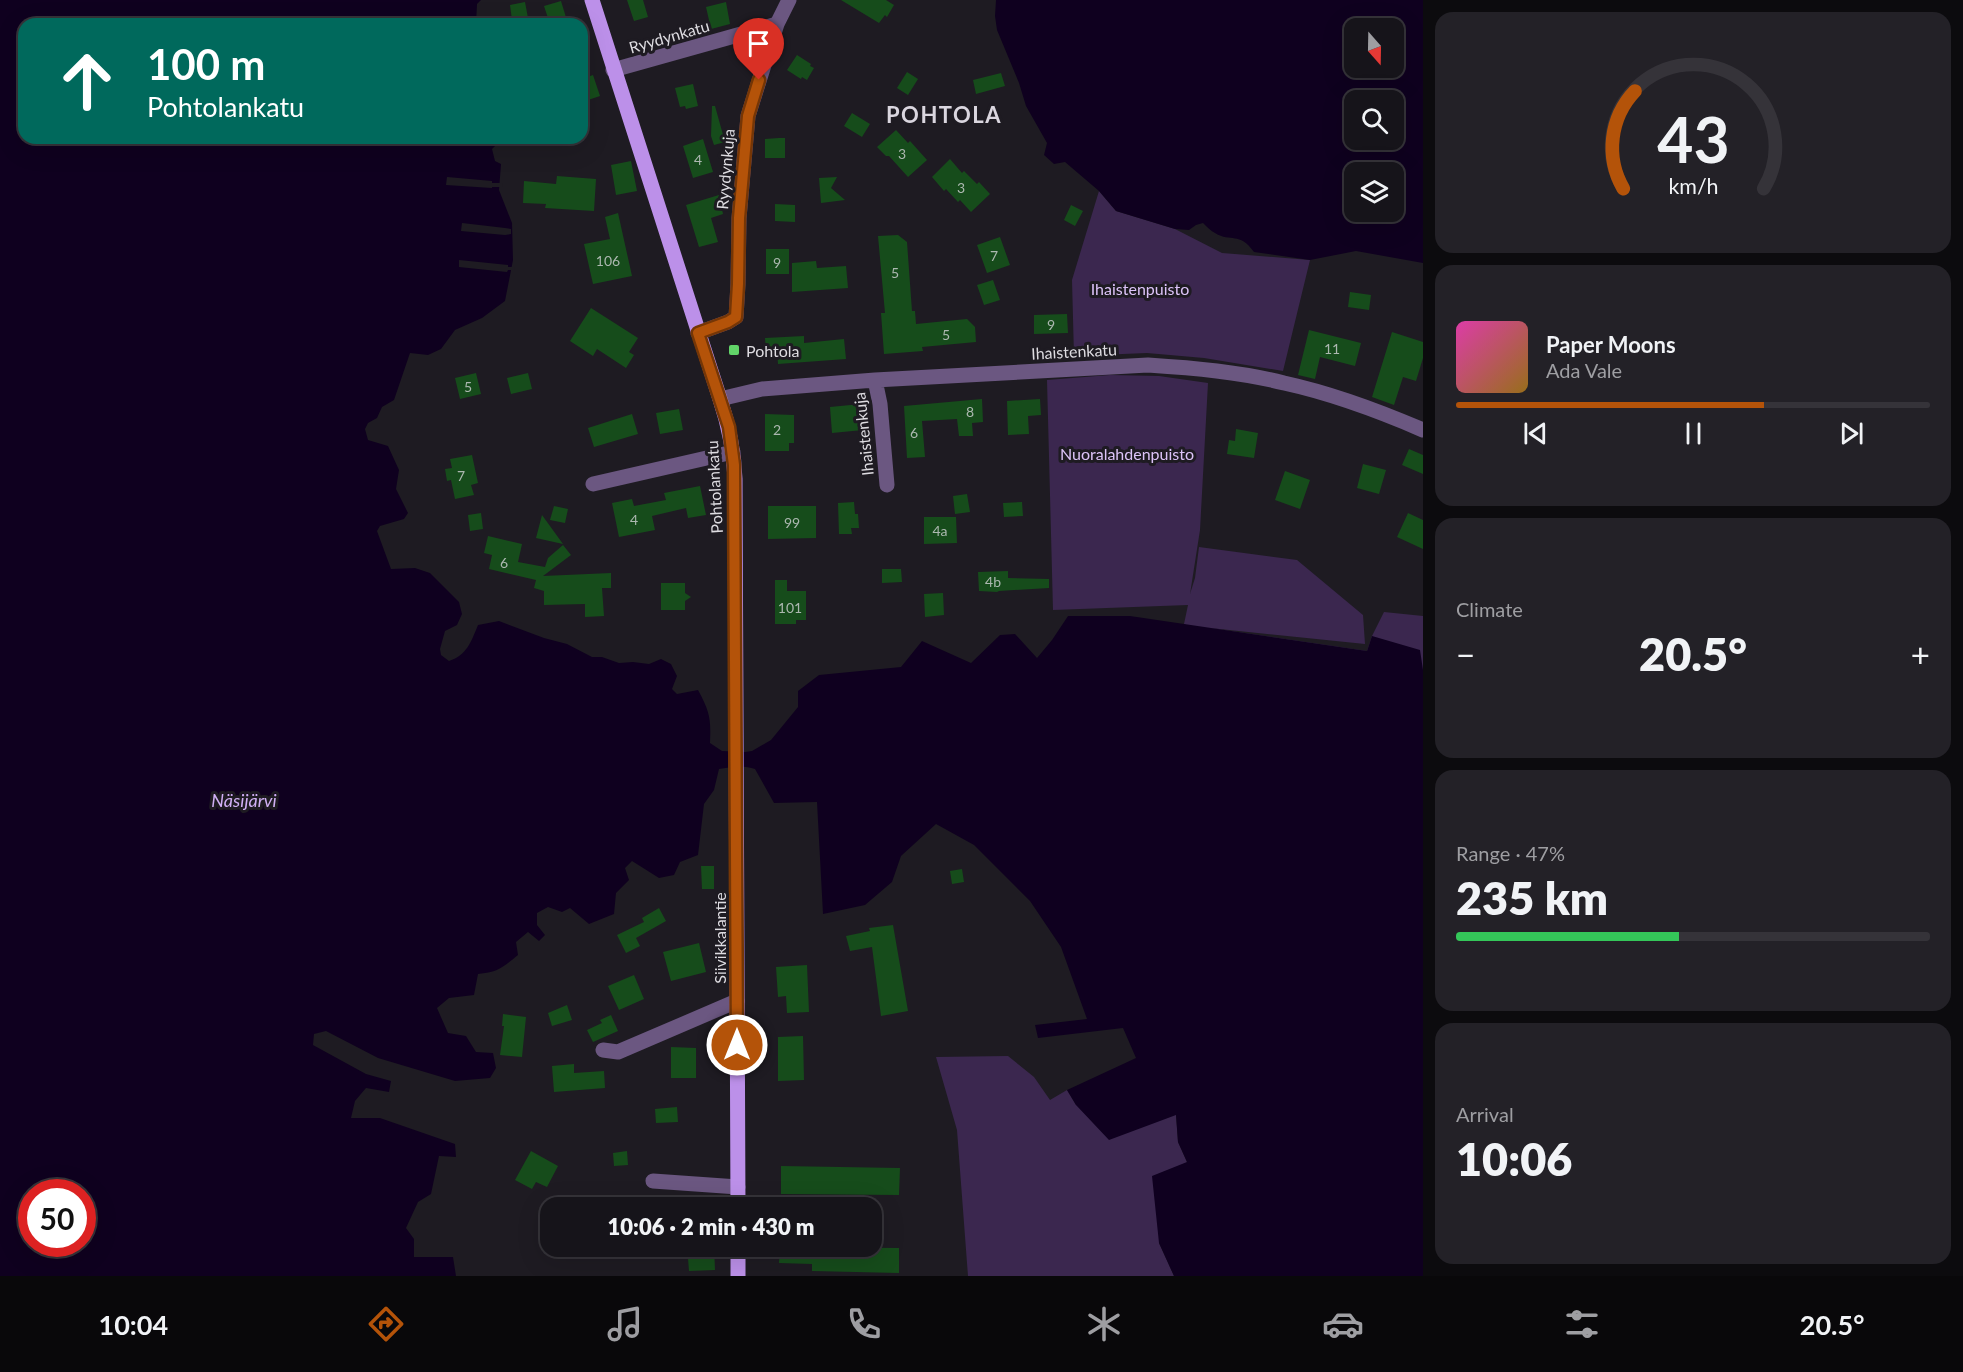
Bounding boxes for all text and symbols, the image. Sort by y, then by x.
street label: Ryydynkatu [627,15,711,57]
pin [733,18,784,80]
north arrow [1344,18,1404,78]
map controls [1344,18,1404,222]
icon: arrive [742,27,775,60]
text: 100 m [147,39,265,89]
icon: ahead [48,42,126,120]
text: Pohtolankatu [147,90,304,123]
button: search [1344,90,1404,150]
district label: POHTOLA [886,101,1002,128]
text: 43 [1657,102,1729,177]
street label: Ryydynkuja [712,128,738,210]
house number: 3 [898,145,906,162]
house number: 4 [694,151,702,168]
button: layers [1344,162,1404,222]
text: km/h [1668,174,1718,200]
house number: 3 [957,179,965,196]
house number: 7 [990,247,998,264]
house number: 106 [596,252,620,269]
house number: 9 [773,254,781,271]
house number: 5 [891,264,899,281]
park label: Ihaistenpuisto [1091,279,1189,298]
house number: 9 [1047,316,1055,333]
house number: 5 [942,326,950,343]
text: Paper Moons [1546,331,1676,358]
street label: Ihaistenkatu [1031,339,1117,363]
house number: 11 [1324,340,1340,357]
place label: Pohtola [746,341,800,360]
marker: Pohtola [727,343,741,357]
text: Ada Vale [1546,358,1622,382]
house number: 5 [464,378,472,395]
street label: Ihaistenkuja [849,391,877,477]
house number: 8 [966,403,974,420]
icon: previous [1519,417,1552,450]
icon: pause [1677,417,1710,450]
icon: next [1835,417,1868,450]
house number: 2 [773,421,781,438]
house number: 6 [910,424,918,441]
street label: Pohtolankatu [702,440,726,534]
park label: Nuoralahdenpuisto [1060,444,1194,463]
house number: 7 [457,467,465,484]
house number: 4 [630,511,638,528]
house number: 99 [784,514,800,531]
house number: 4a [932,522,948,539]
house number: 6 [500,554,508,571]
house number: 4b [985,573,1001,590]
text: Climate [1456,597,1523,621]
house number: 101 [778,599,802,616]
text: 20.5° [1639,627,1747,681]
text: − [1456,634,1475,674]
text: + [1911,634,1930,674]
water label: Näsijärvi [211,789,277,811]
text: Range · 47% [1456,841,1565,865]
text: 235 km [1456,871,1608,925]
street label: Siivikkalantie [710,892,729,984]
position arrow [705,1013,769,1077]
text: Arrival [1456,1102,1514,1126]
text: 10:06 [1456,1132,1572,1186]
speed limit sign: 50 [18,1179,96,1257]
text: 10:06 · 2 min · 430 m [608,1213,814,1240]
icon: directions [365,1303,407,1345]
icon: music [604,1303,646,1345]
icon: phone [843,1303,885,1345]
icon: climate [1083,1303,1125,1345]
icon: car [1322,1303,1364,1345]
icon: filters [1561,1303,1603,1345]
text: 10:04 [99,1308,168,1341]
text: 20.5° [1800,1308,1864,1341]

